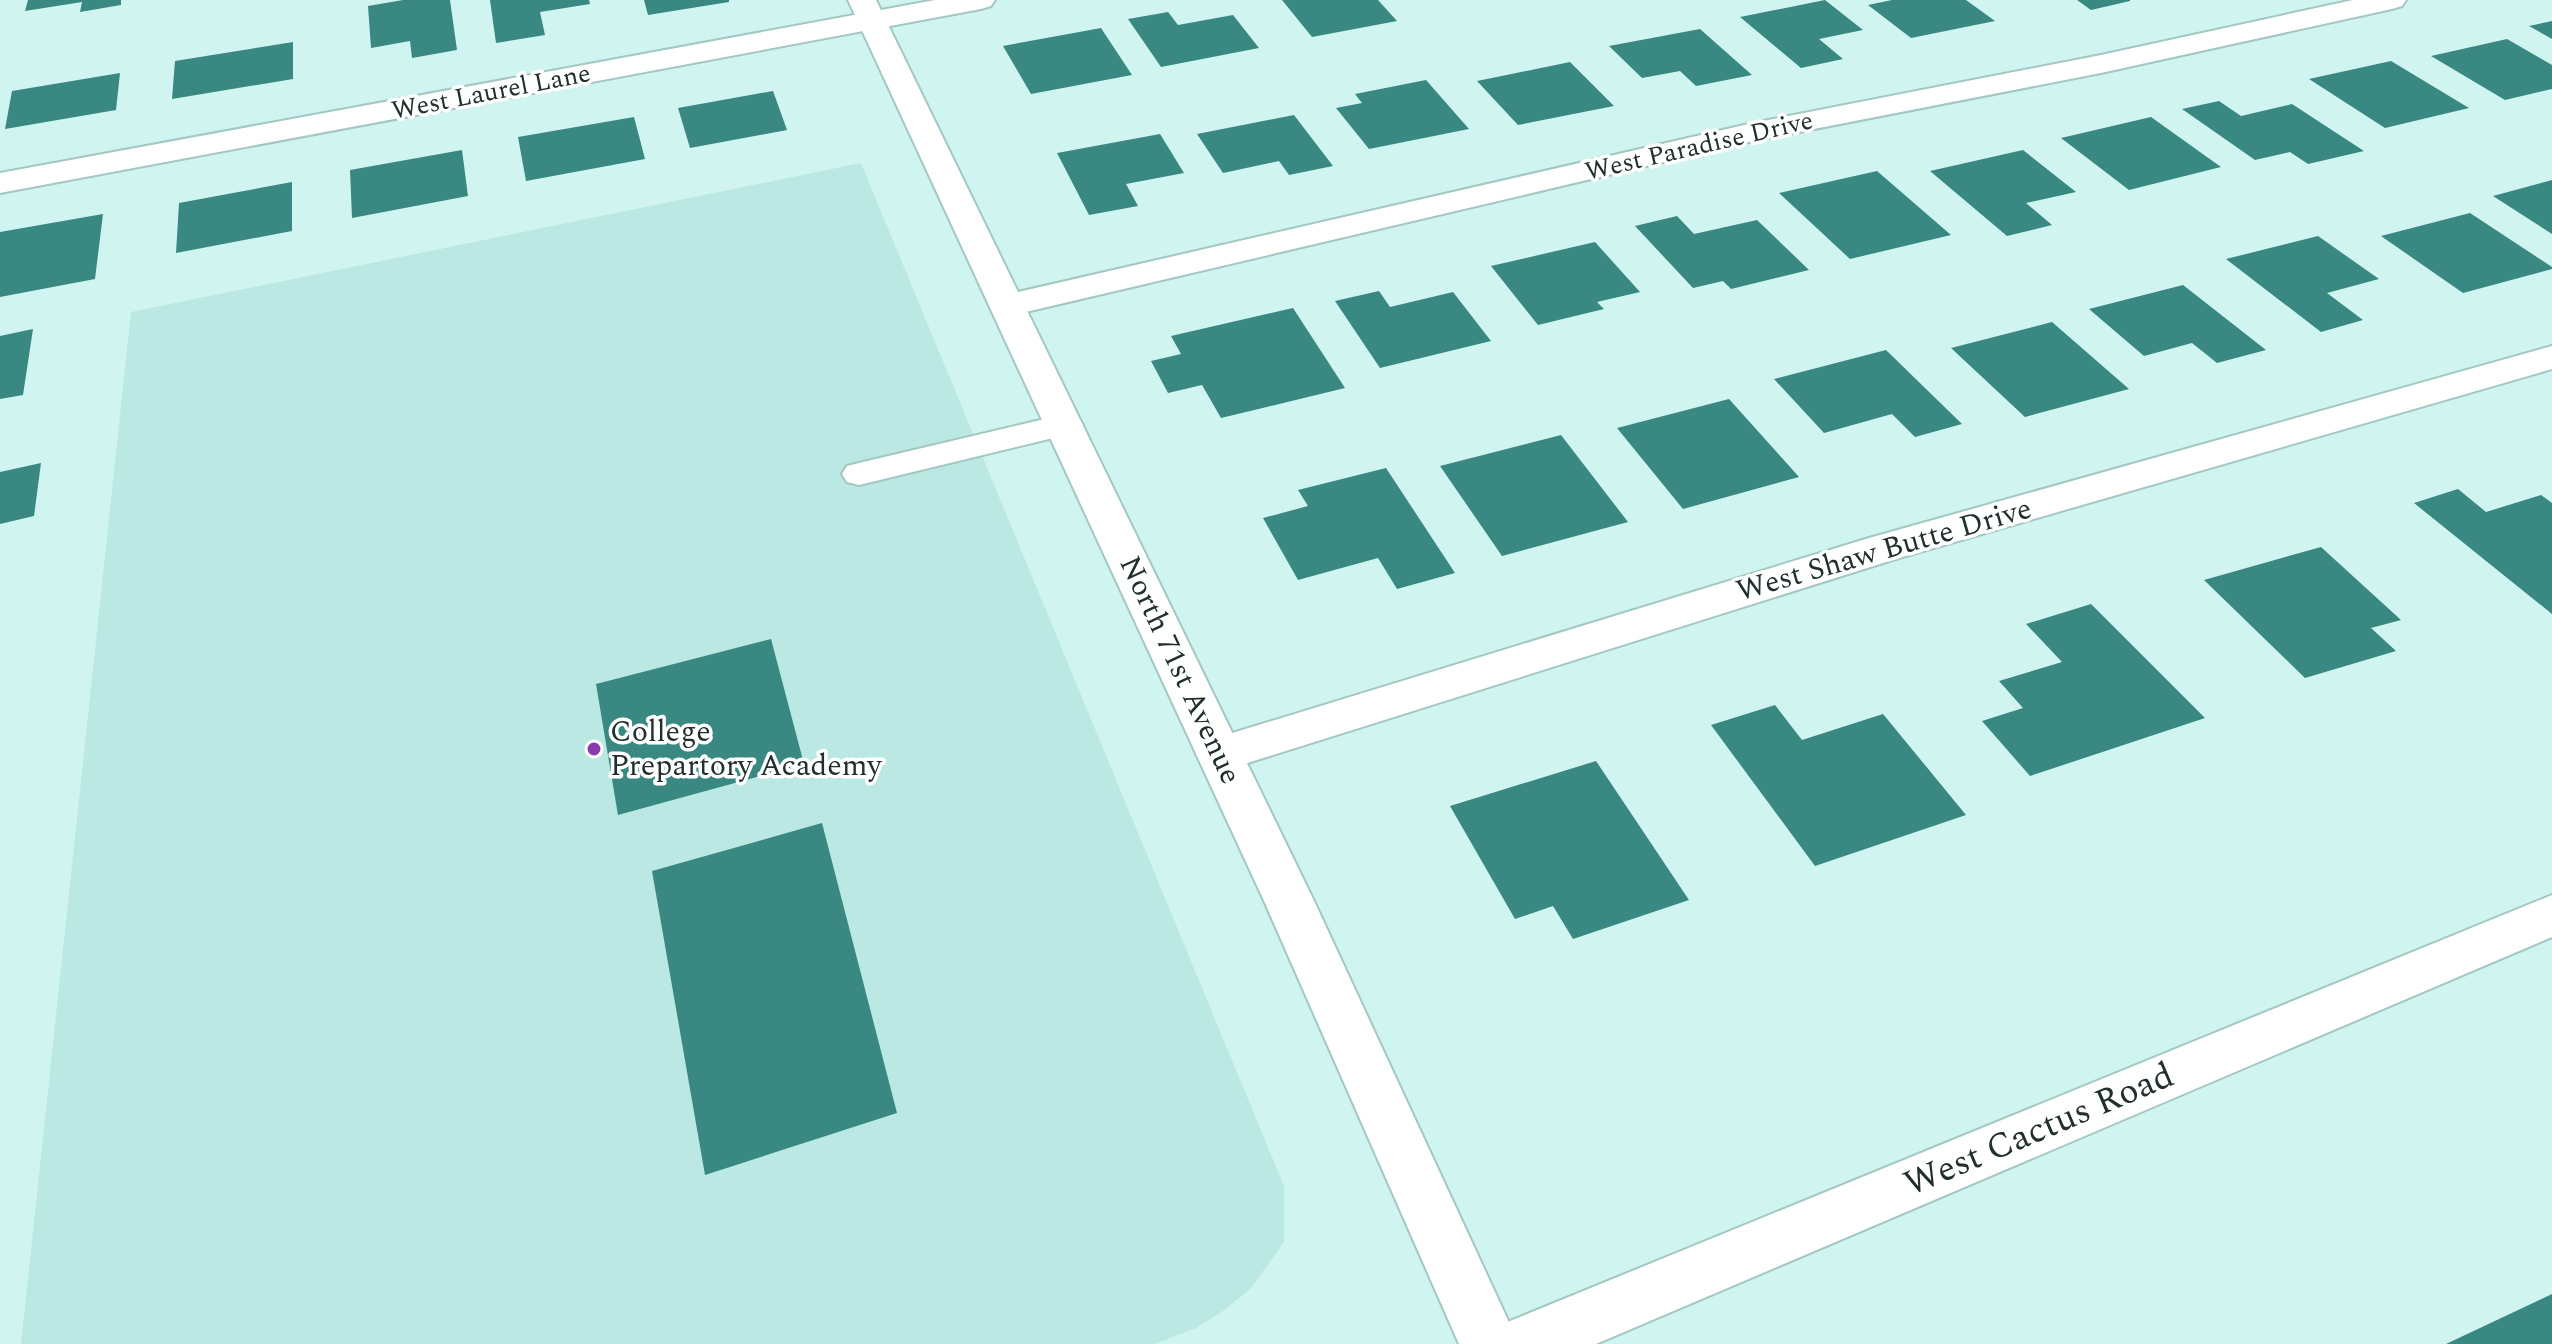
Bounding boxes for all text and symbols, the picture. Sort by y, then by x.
street label: West Laurel Lane [388,53,594,131]
street label: West Paradise Drive [1581,100,1817,192]
street label: West Shaw Butte Drive [1731,486,2037,614]
street label: North 71st Avenue [1107,548,1253,792]
place label: College Prepartory Academy [610,709,883,789]
marker: College Prepartory Academy [585,740,603,758]
street label: West Cactus Road [1895,1048,2183,1212]

